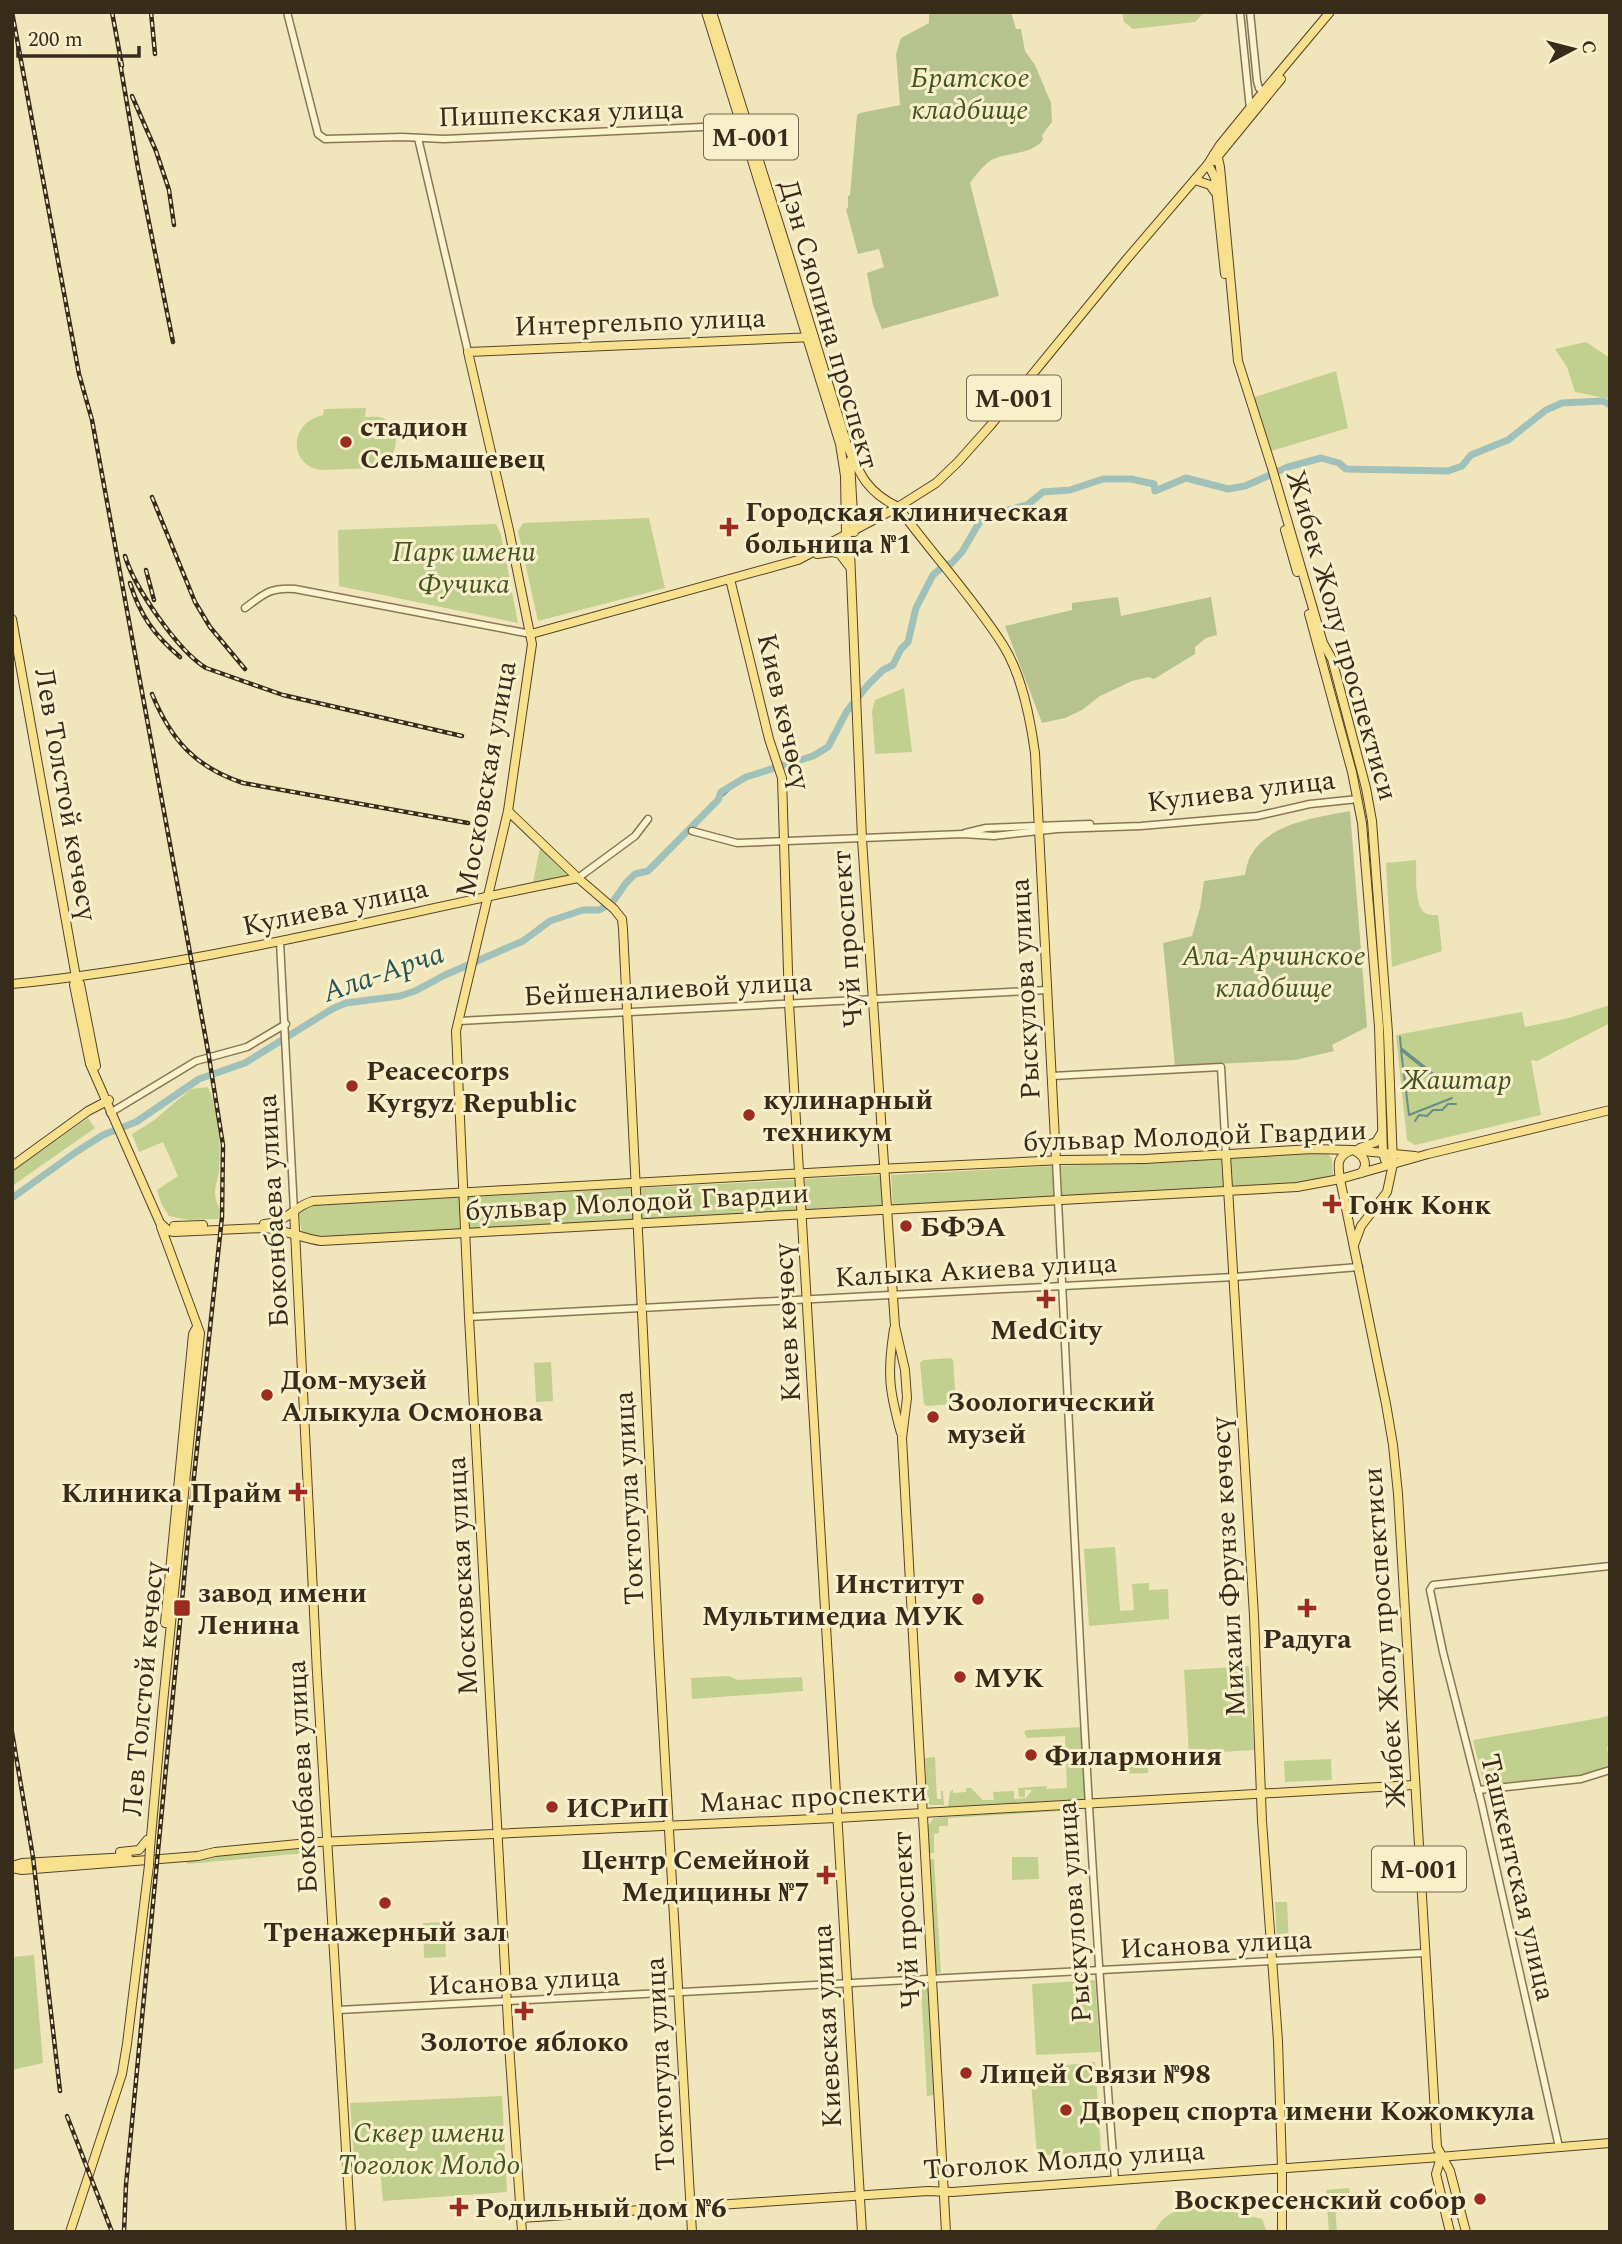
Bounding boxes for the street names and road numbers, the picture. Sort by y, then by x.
street label: Пишпекская улица [437,88,685,139]
road number: M-001 [704,114,798,160]
street label: Дэн Сяопина проспект [767,175,890,474]
street label: Интергельпо улица [513,297,767,348]
road number: М-001 [967,376,1061,420]
street label: Жибек Жолу проспектиси [1274,465,1409,806]
street label: Киев көчөсү [745,629,823,795]
street label: Московская улица [445,657,528,901]
street label: Лев Толстой көчөсү [22,665,109,925]
street label: Кулиева улица [1145,759,1338,824]
street label: Чуй проспект [820,849,875,1029]
street label: Кулиева улица [238,867,433,948]
street label: Рыскулова улица [998,877,1053,1101]
street label: Бейшеналиевой улица [523,960,814,1019]
street label: Боконбаева улица [246,1093,301,1329]
street label: бульвар Молодой Гвардии [1022,1109,1368,1164]
street label: бульвар Молодой Гвардии [464,1172,810,1233]
street label: Киев көчөсү [762,1241,813,1403]
street label: Калыка Акиева улица [834,1242,1119,1299]
street label: Токтогула улица [602,1390,657,1606]
street label: Михаил Фрунзе көчөсү [1199,1414,1258,1718]
street label: Московская улица [435,1455,490,1697]
street label: Жибек Жолу проспектиси [1351,1466,1418,1810]
street label: Лев Толстой көчөсү [111,1558,176,1818]
street label: Боконбаева улица [275,1659,330,1895]
street label: Ташкентская улица [1468,1749,1567,2006]
street label: Манас проспекти [698,1770,928,1825]
street label: Рыскулова улица [1045,1799,1104,2024]
street label: Чуй проспект [880,1830,933,2010]
road number: М-001 [1372,1846,1466,1892]
street label: Исанова улица [1119,1918,1314,1971]
street label: Киевская улица [801,1923,854,2129]
street label: Исанова улица [427,1955,622,2008]
street label: Токтогула улица [633,1956,688,2172]
street label: Тоголок Молдо улица [922,2129,1207,2192]

